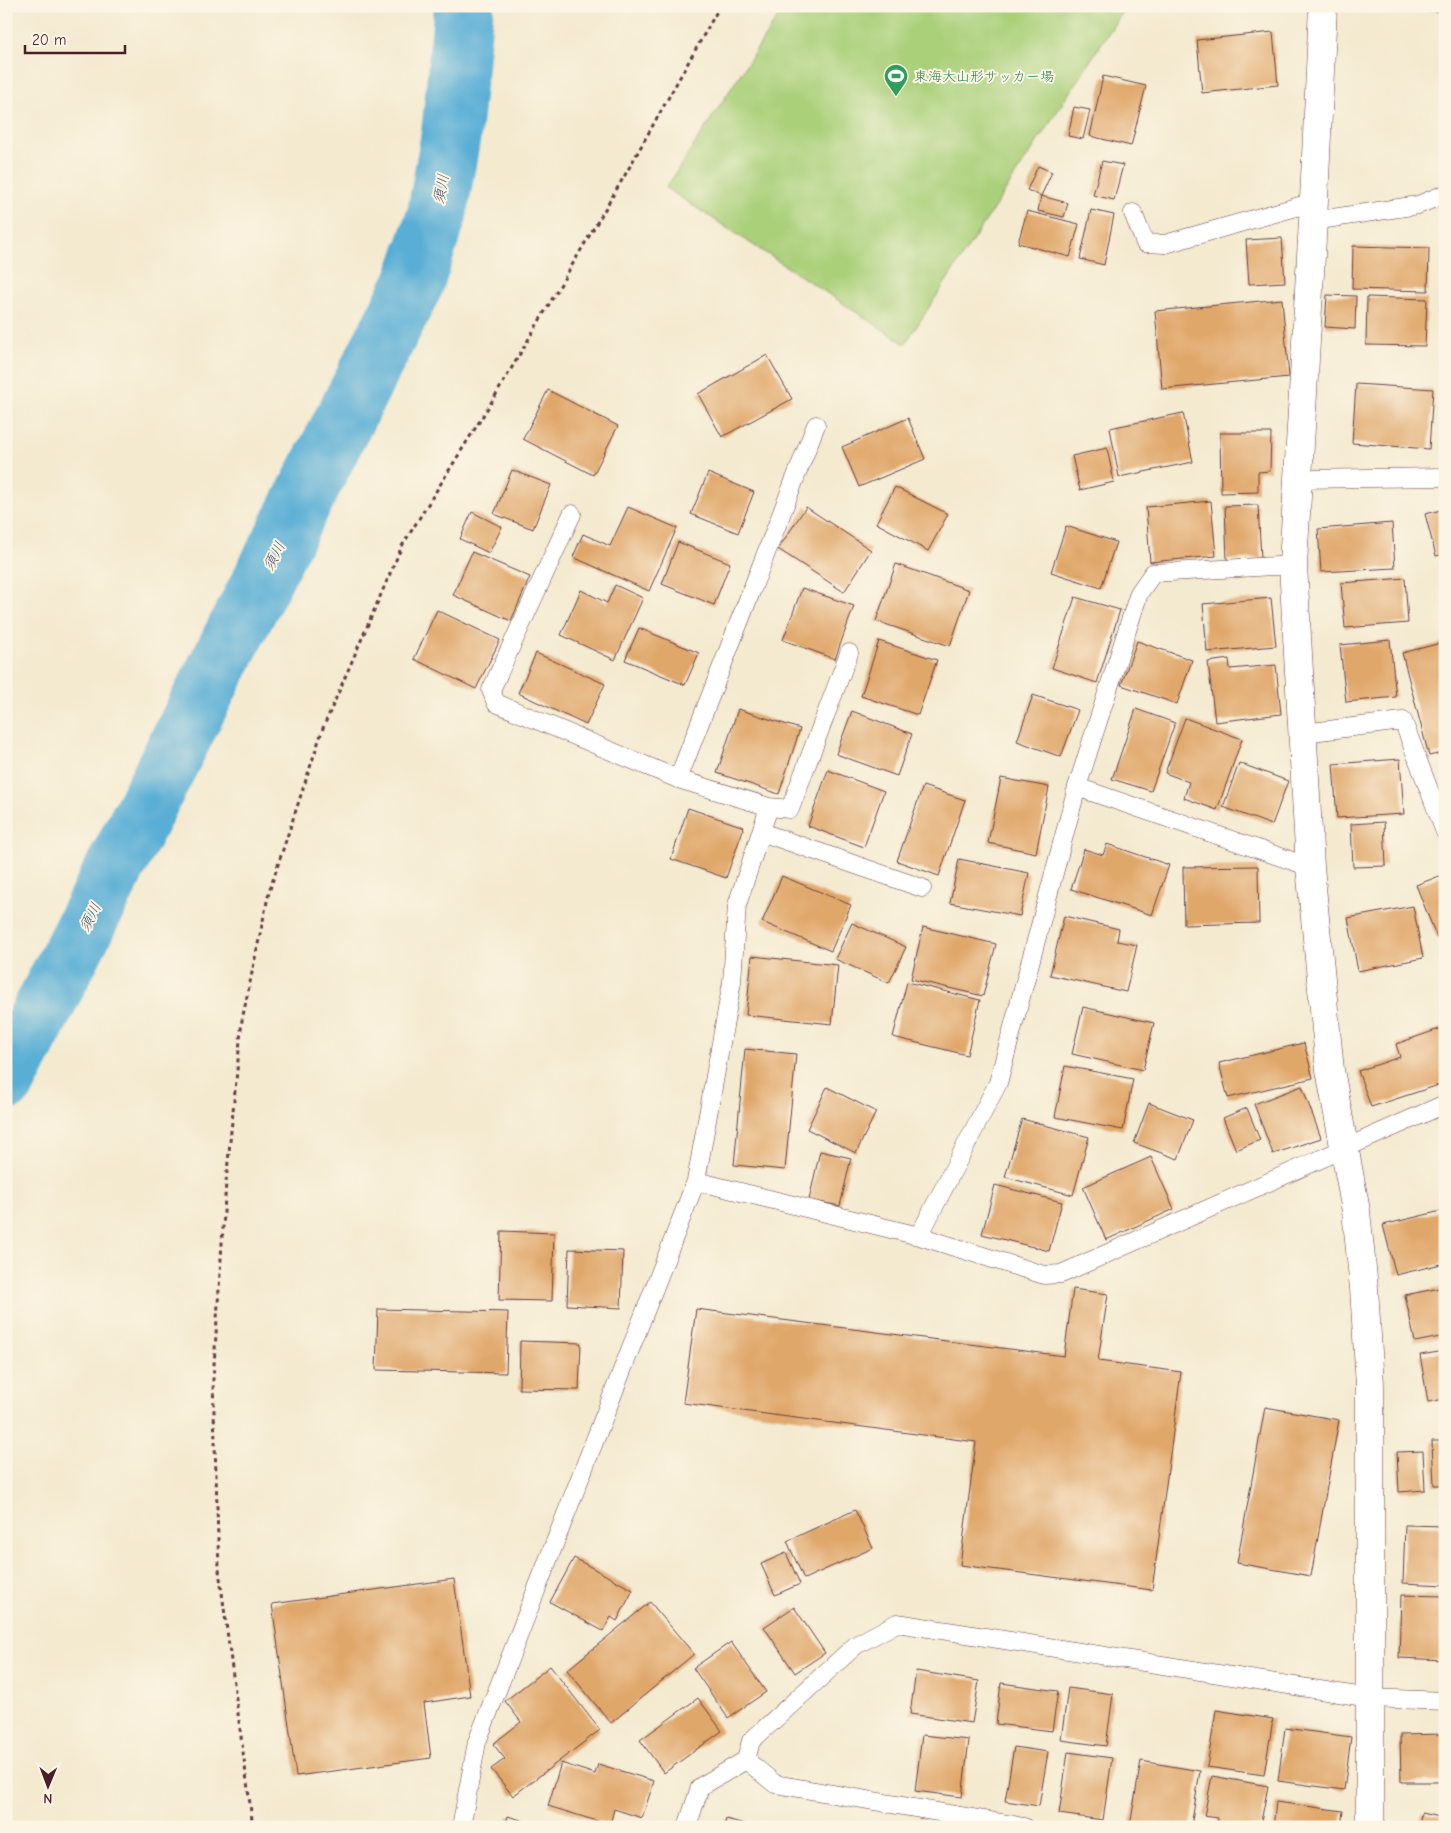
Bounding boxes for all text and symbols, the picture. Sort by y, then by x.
scale bar [25,22,125,54]
text: 20 m [32,31,66,49]
sports icon: 東海大山形サッカー場 [883,63,909,97]
place label: 東海大山形サッカー場 [914,68,1054,85]
water label: 須川 [430,173,452,205]
water label: 須川 [259,539,289,573]
water label: 須川 [75,900,105,934]
north arrow [22,1760,72,1810]
text: N [43,1790,52,1807]

